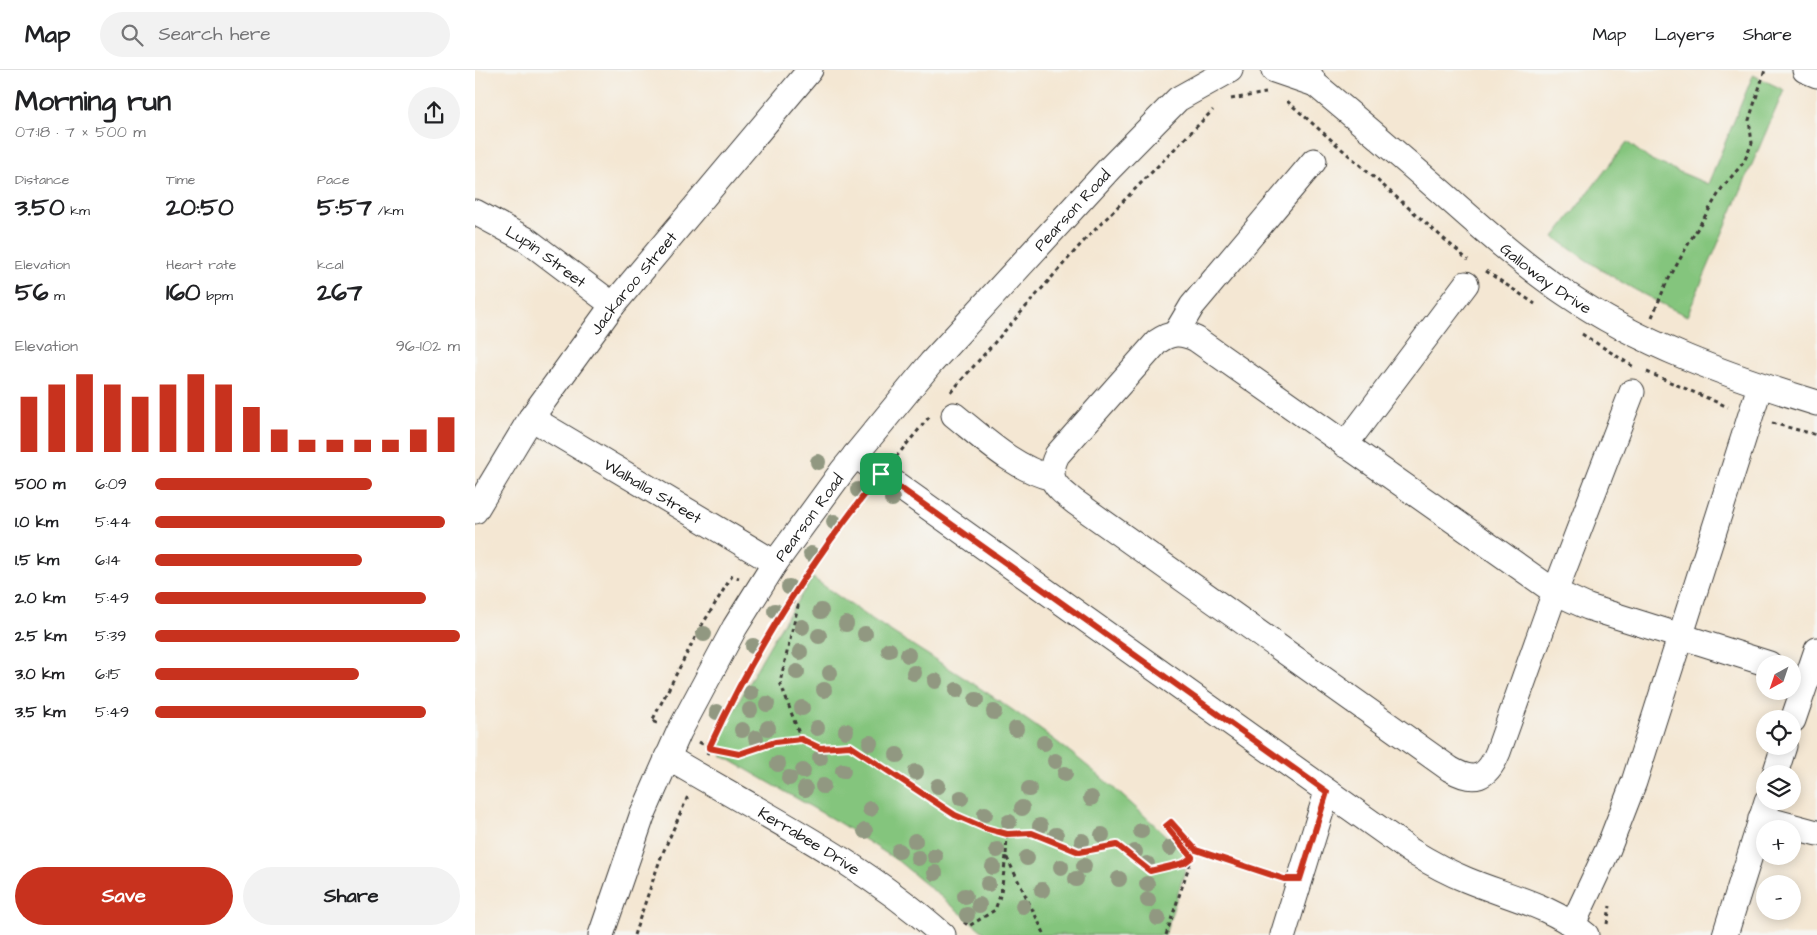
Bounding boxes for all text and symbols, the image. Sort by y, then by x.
search box [100,12,450,57]
text: Map [25,18,70,52]
icon: search [118,21,146,49]
text: Search here [158,21,271,48]
text: Map [1592,22,1626,47]
text: Layers [1654,22,1715,47]
text: Share [1743,22,1792,47]
text: Morning run [15,82,171,121]
button: share [408,87,460,139]
text: 07:18 · 7 × 500 m [15,121,146,143]
street label: Pearson Road [1029,165,1116,256]
text: Distance [15,170,69,190]
text: Time [166,170,195,190]
text: Pace [317,170,349,190]
text: 3.50 [15,190,65,225]
text: 20:50 [166,190,234,225]
text: 5:57 [317,190,372,225]
text: km [65,201,90,221]
text: /km [372,201,403,221]
street label: Lupin Street [502,221,591,293]
street label: Jackaroo Street [585,227,683,339]
street label: Galloway Drive [1495,238,1596,320]
text: Elevation [15,255,70,275]
text: Heart rate [166,255,236,275]
text: kcal [317,255,344,275]
text: 56 [15,275,48,310]
text: 160 [166,275,201,310]
text: 267 [317,275,362,310]
text: m [48,286,65,306]
text: bpm [201,286,233,306]
text: Elevation [15,335,78,357]
text: 96–102 m [396,335,460,357]
pin [860,453,902,495]
street label: Walhalla Street [599,454,706,529]
icon: arrive [867,460,895,488]
street label: Pearson Road [770,469,849,566]
text: 500 m [15,473,65,495]
text: 6:09 [95,473,127,495]
text: 1.0 km [15,511,58,533]
text: 5:44 [95,511,131,533]
text: 1.5 km [15,549,59,571]
text: 6:14 [95,549,121,571]
text: 2.0 km [15,587,65,609]
text: 5:49 [95,587,129,609]
text: 2.5 km [15,625,66,647]
text: 5:39 [95,625,126,647]
north arrow [1756,655,1801,700]
map controls [1756,655,1801,920]
text: 3.0 km [15,663,64,685]
text: 6:15 [95,663,121,685]
text: 3.5 km [15,701,65,723]
text: 5:49 [95,701,129,723]
button: locate [1756,710,1801,755]
button: layers [1756,765,1801,810]
street label: Kerrabee Drive [754,802,864,881]
button: + [1756,820,1801,865]
button: Save [15,867,233,925]
button: Share [243,867,460,925]
button: − [1756,875,1801,920]

